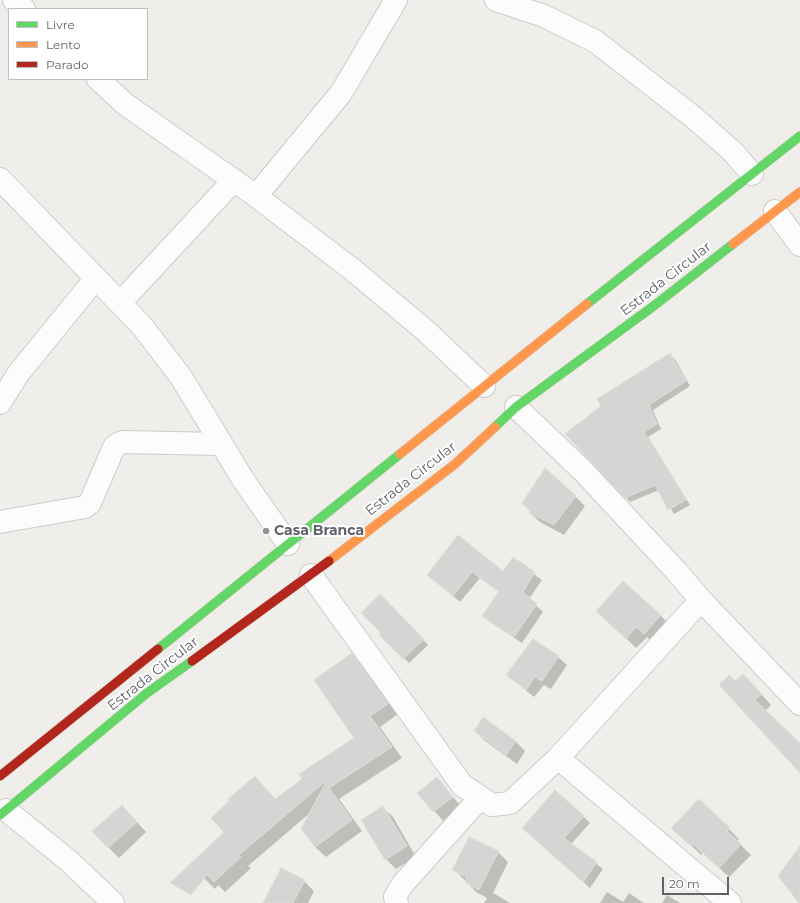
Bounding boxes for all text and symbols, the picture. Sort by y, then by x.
legend [8,8,148,80]
text: Livre [46,17,75,32]
text: Lento [46,37,81,52]
text: Parado [46,57,89,72]
street label: Estrada Circular [617,238,715,320]
street label: Estrada Circular [362,438,460,520]
place label: Casa Branca [274,523,364,539]
marker: Casa Branca [261,526,271,536]
street label: Estrada Circular [104,633,202,715]
scale bar [664,869,731,895]
text: 20 m [669,876,700,891]

